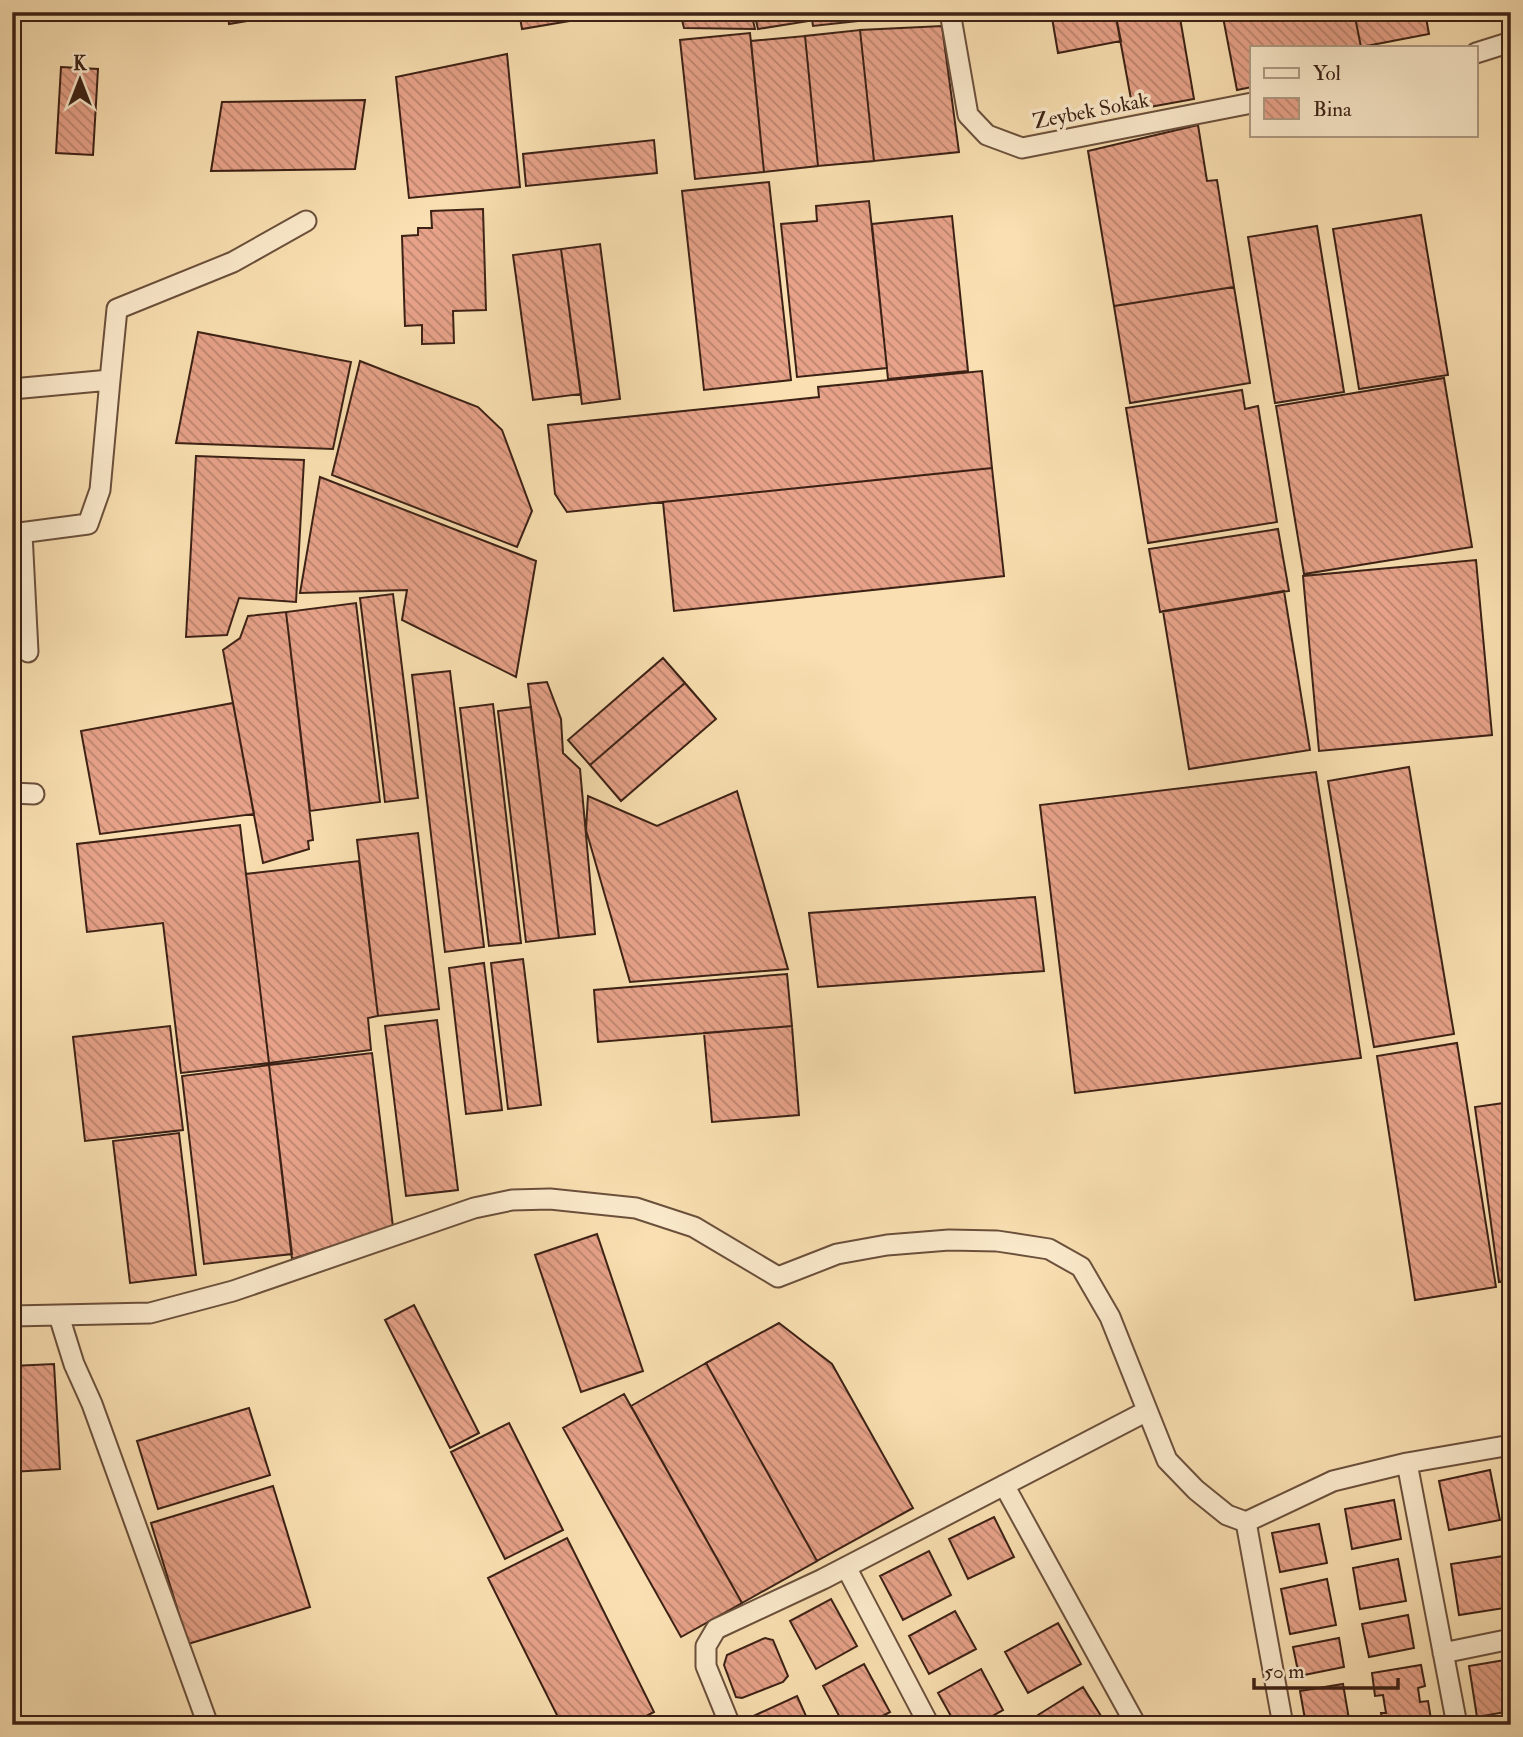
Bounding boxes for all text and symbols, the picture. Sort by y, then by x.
north arrow [46,46,116,116]
legend [1250,46,1478,136]
text: K [73,52,87,76]
text: Yol [1313,60,1341,87]
street label: Zeybek Sokak [1031,87,1151,135]
text: Bina [1313,96,1352,123]
scale bar [1254,1646,1397,1690]
text: 50 m [1264,1658,1305,1685]

